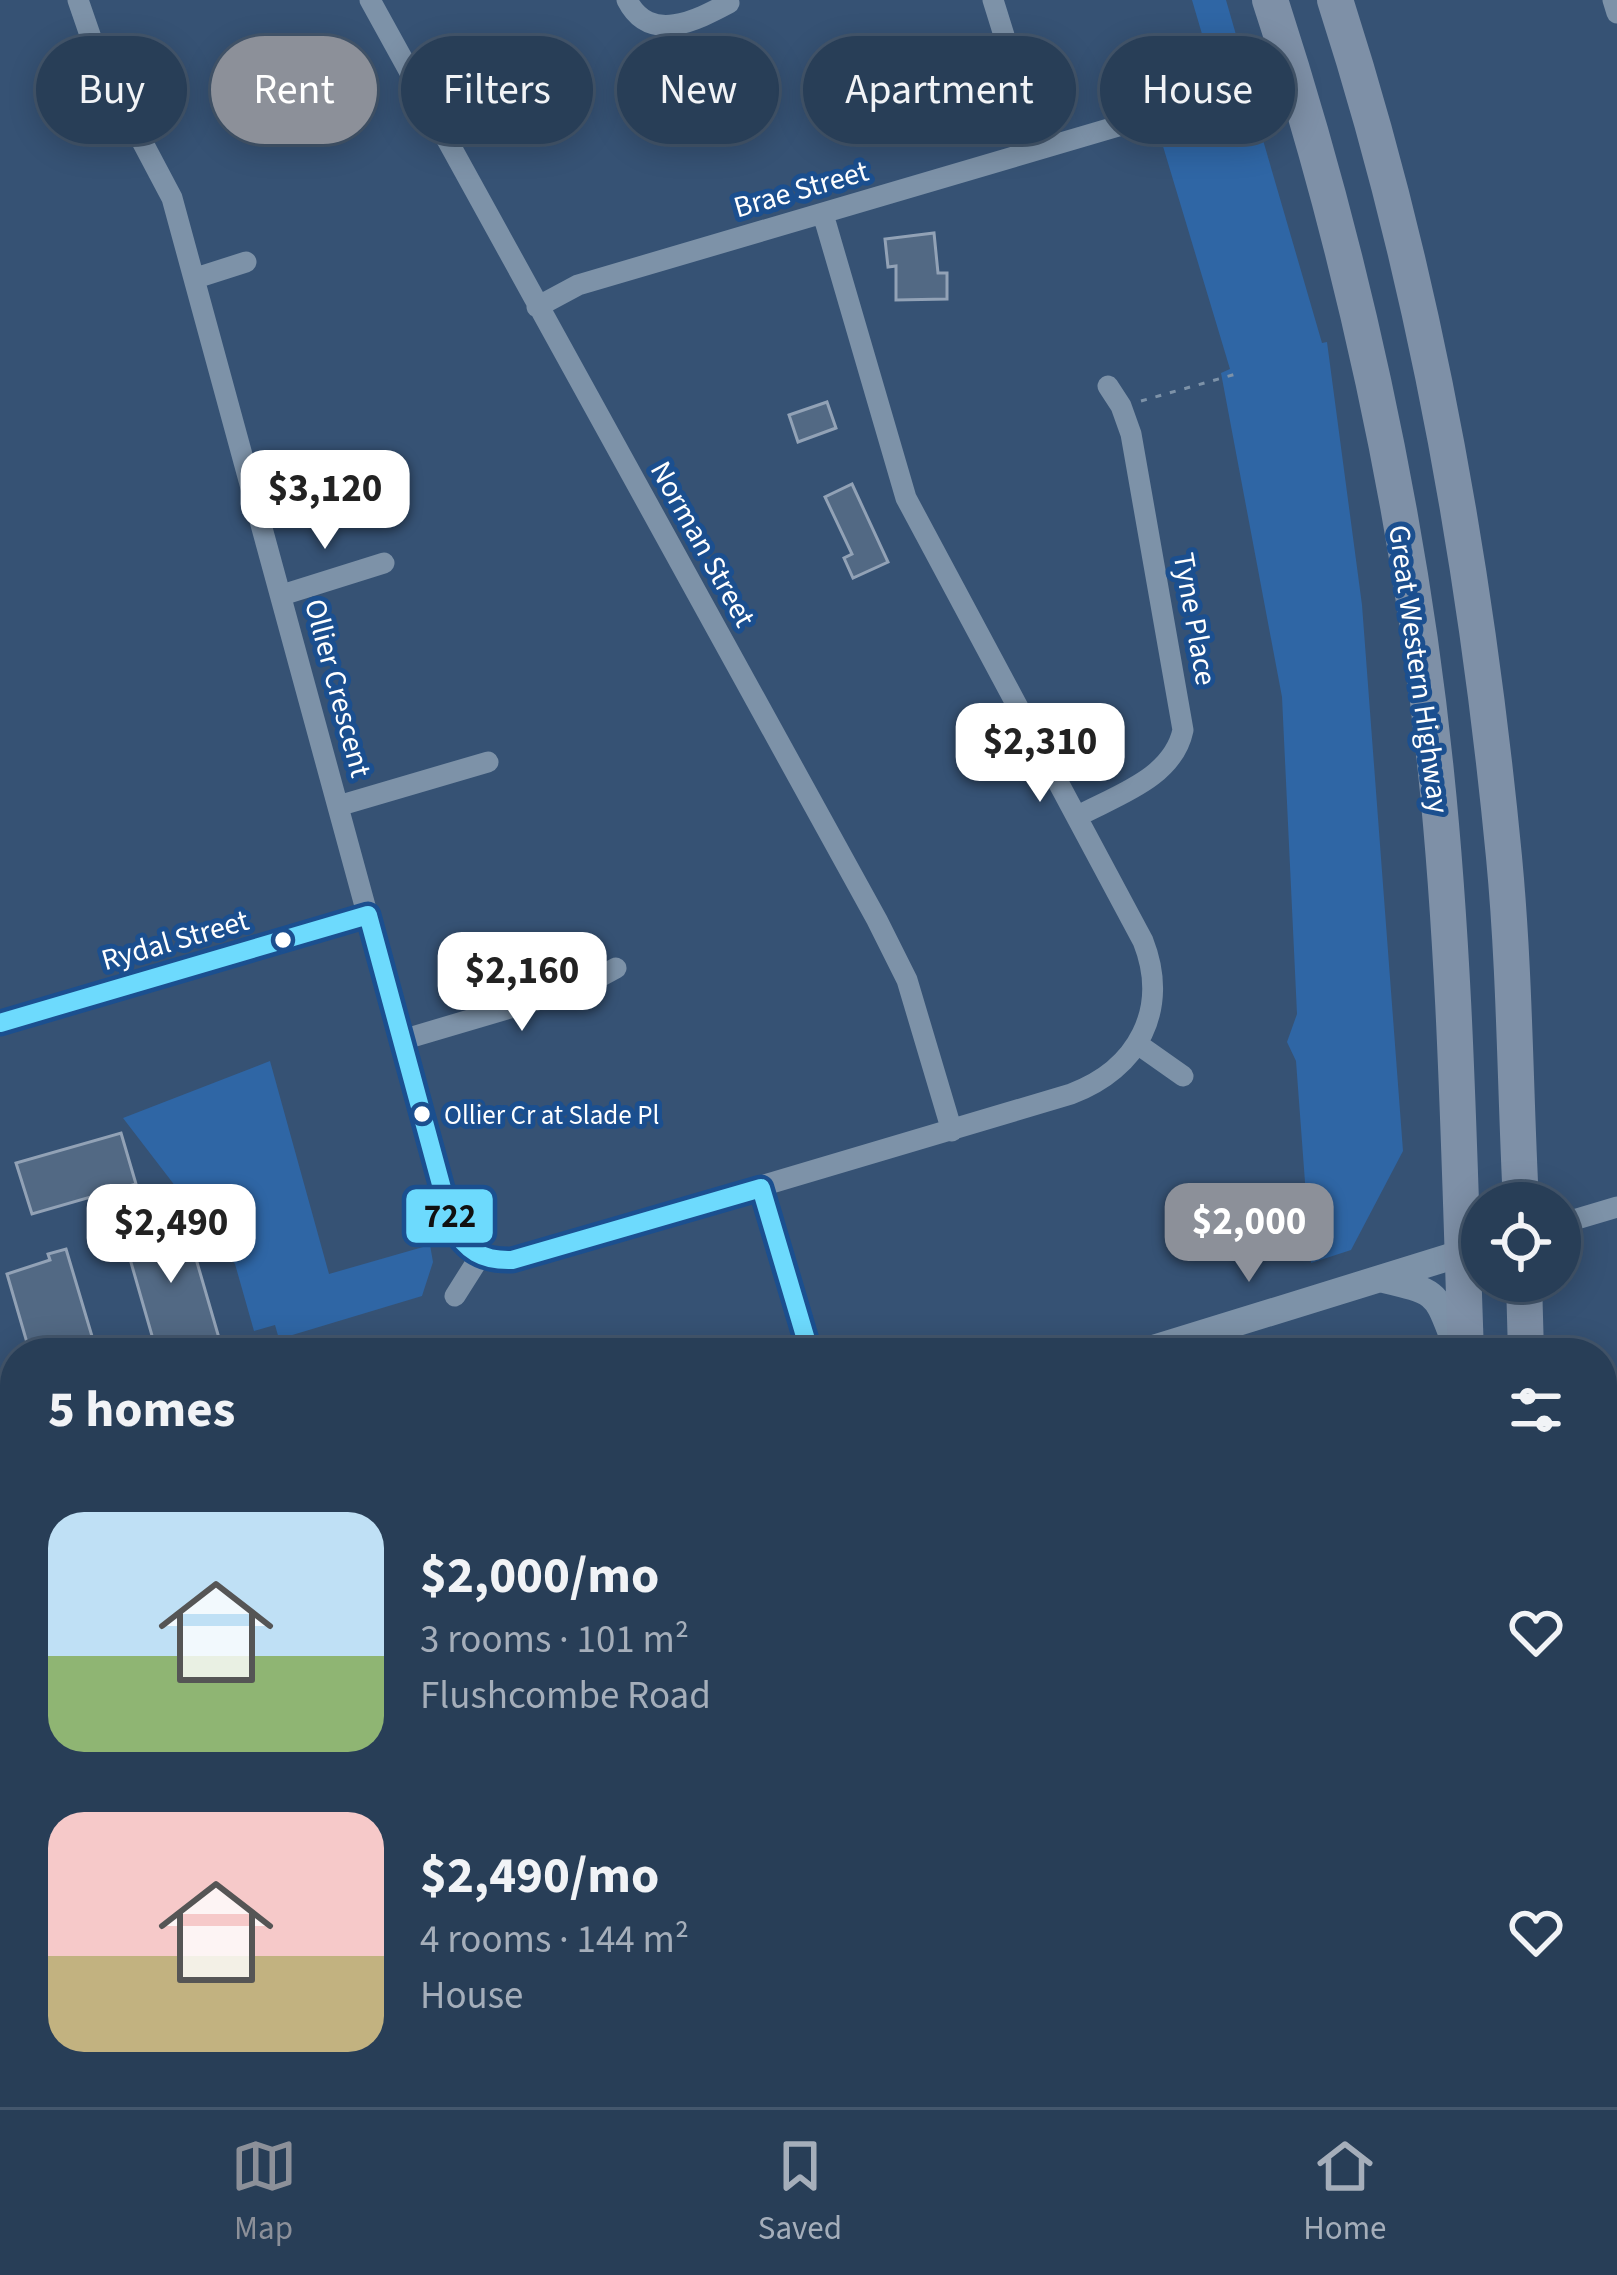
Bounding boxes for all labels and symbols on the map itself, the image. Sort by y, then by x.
street label: Brae Street [729,150,874,229]
pin: $3,120 [227,450,423,552]
street label: Norman Street [639,454,766,635]
street label: Great Western Highway [1377,522,1460,816]
street label: Tyne Place [1162,549,1227,689]
street label: Ollier Crescent [293,594,382,782]
pin: $2,310 [942,703,1138,805]
street label: Rydal Street [96,899,254,982]
unlabelled marker [272,929,294,951]
pin: $2,160 [424,932,620,1034]
place label: Ollier Cr at Slade Pl [444,1096,659,1135]
marker: Ollier Cr at Slade Pl [411,1103,433,1125]
pin: $2,000 [1151,1183,1347,1285]
pin: $2,490 [73,1184,269,1286]
line badge: 722 [404,1187,495,1245]
text: 722 [424,1193,476,1240]

